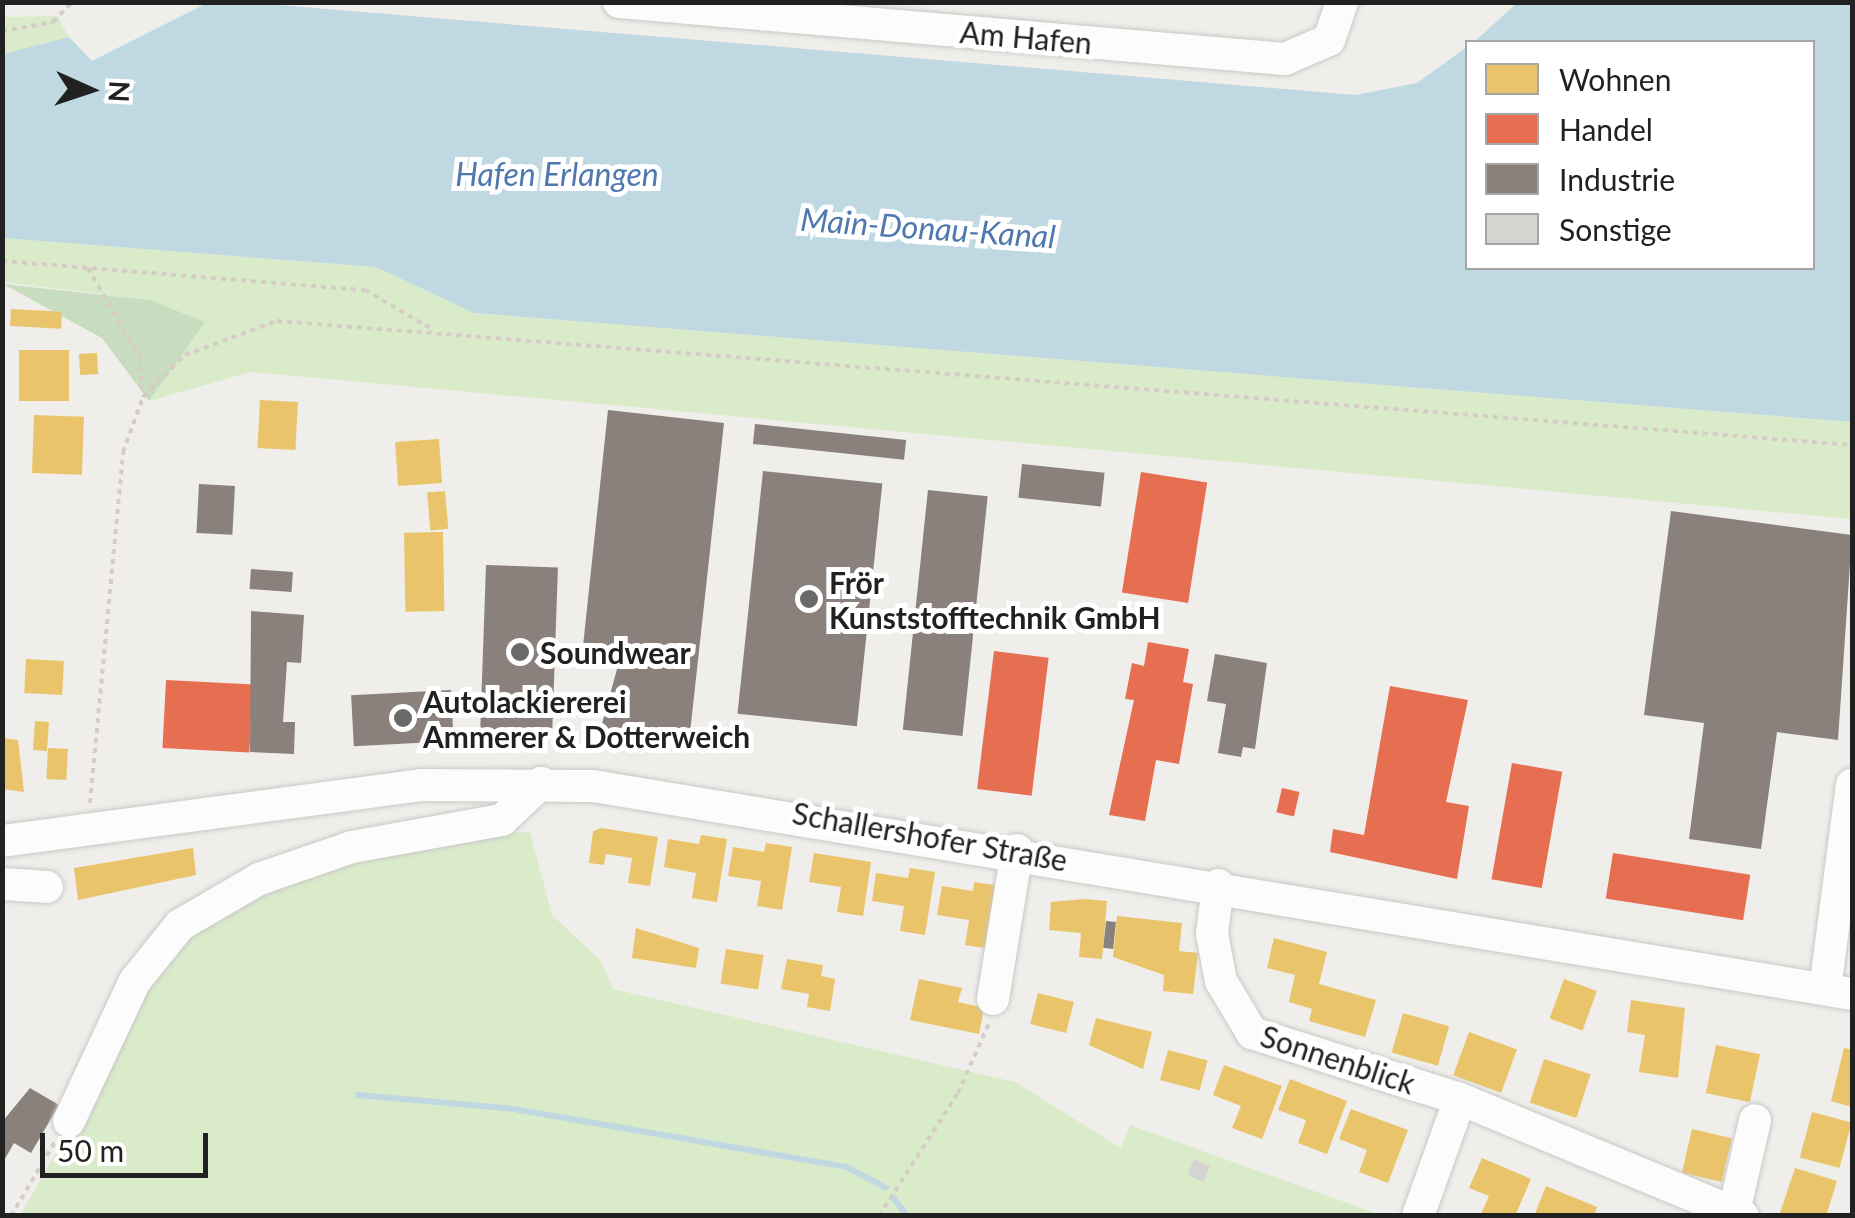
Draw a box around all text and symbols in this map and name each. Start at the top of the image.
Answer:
street label: Am Hafen [959,13,1093,61]
north arrow [40,40,140,140]
legend [1465,40,1815,270]
text: Wohnen [1559,61,1671,97]
text: N [102,80,138,103]
text: Handel [1559,111,1653,147]
water label: Hafen Erlangen [455,155,659,193]
text: Industrie [1559,161,1675,197]
water label: Main-Donau-Kanal [799,200,1057,256]
text: Sonstige [1559,211,1672,247]
place label: Frör Kunststofftechnik GmbH [829,564,1161,634]
marker: Frör Kunststofftechnik GmbH [798,588,820,610]
place label: Soundwear [540,634,691,670]
marker: Soundwear [509,641,531,663]
place label: Autolackiererei Ammerer & Dotterweich [423,683,751,754]
marker: Autolackiererei Ammerer & Dotterweich [392,707,414,729]
street label: Schallershofer Straße [789,794,1071,878]
street label: Sonnenblick [1256,1017,1420,1101]
scale bar [45,1113,212,1175]
text: 50 m [57,1132,124,1168]

